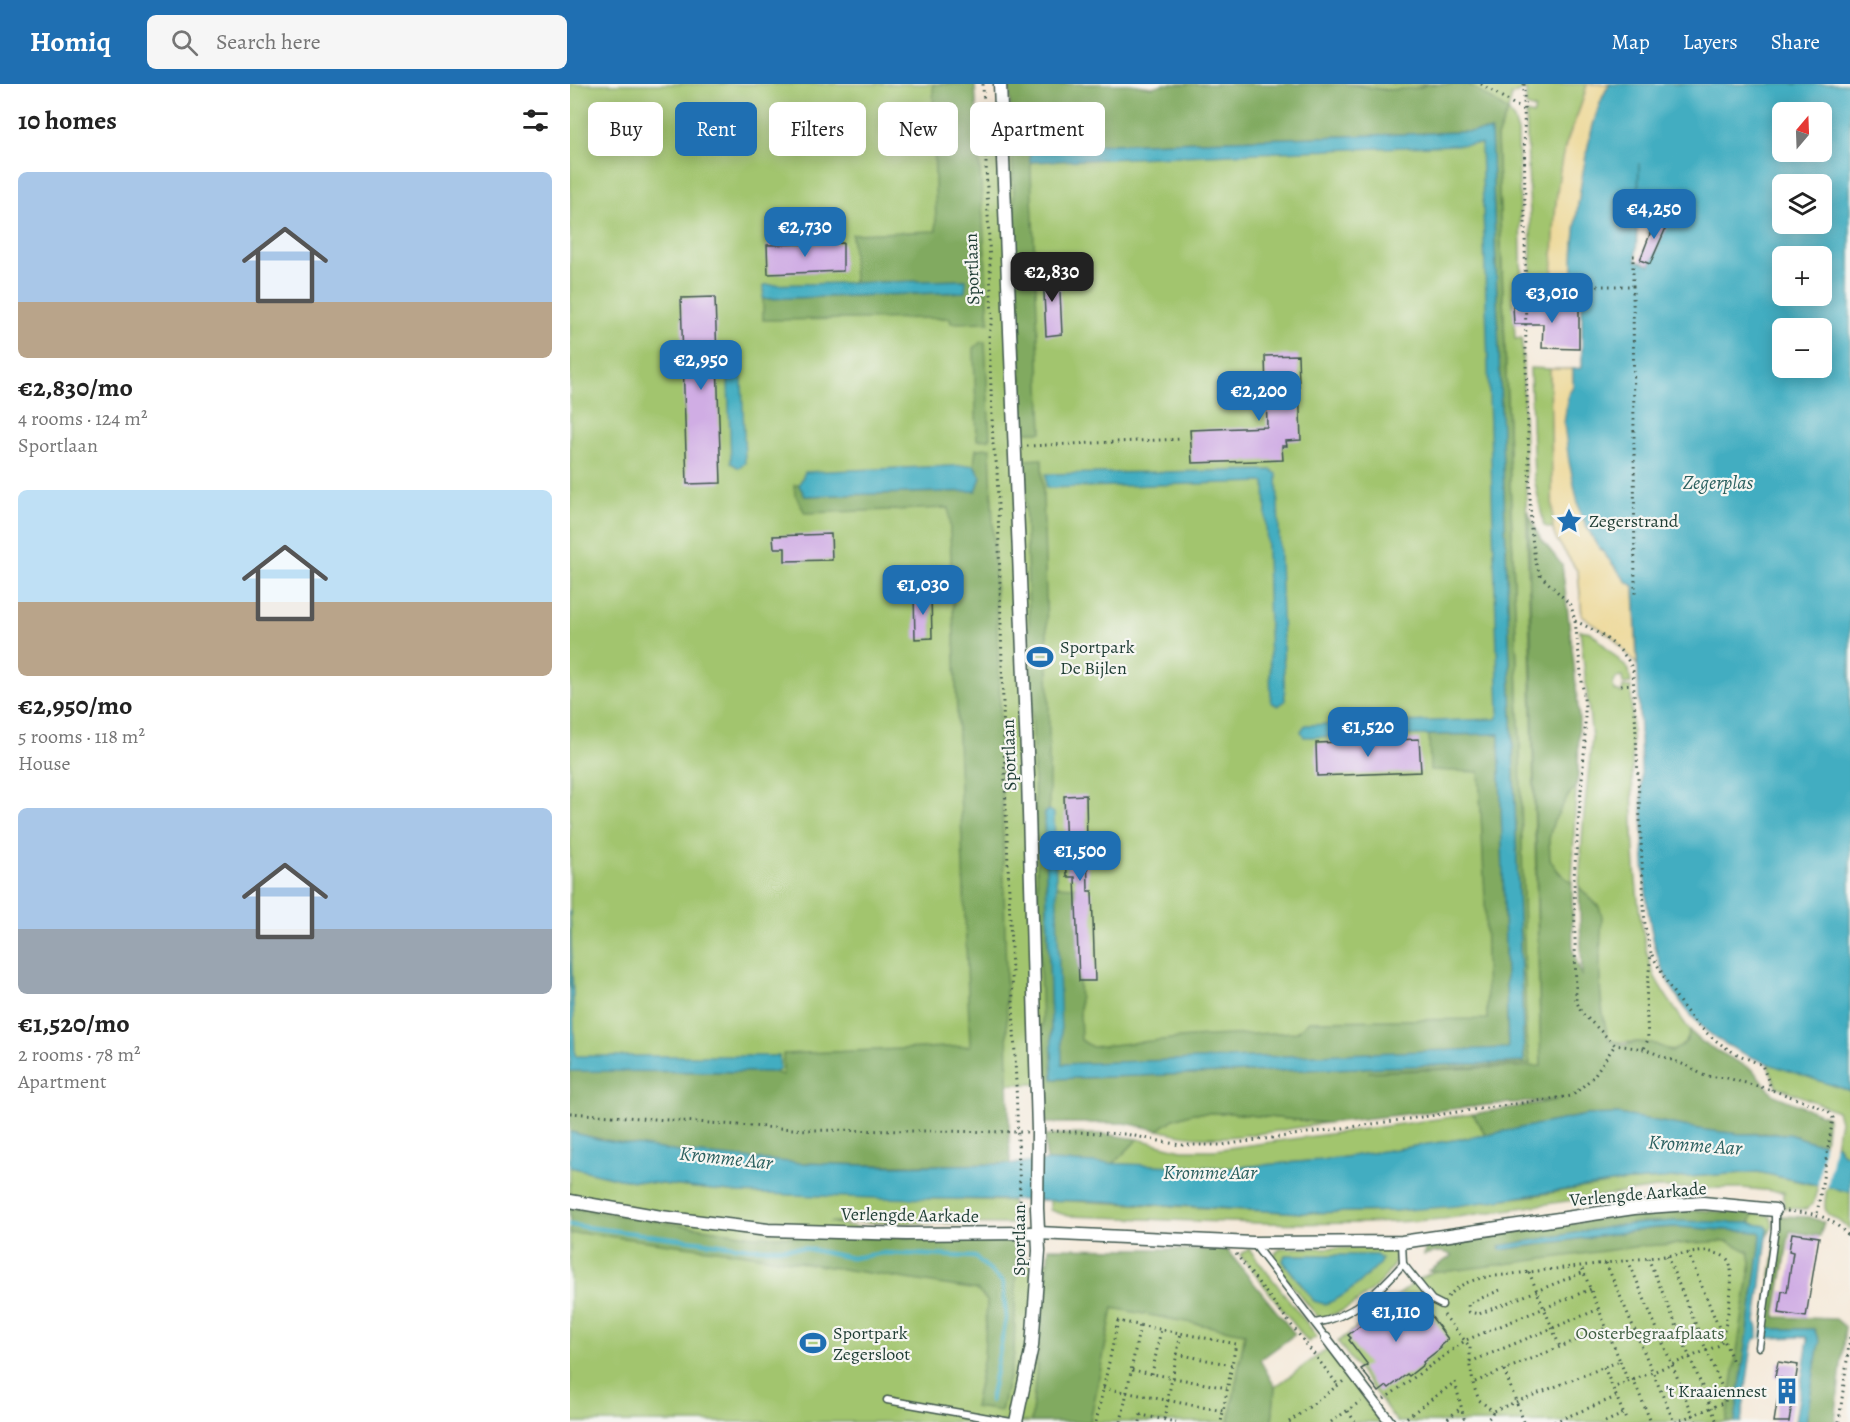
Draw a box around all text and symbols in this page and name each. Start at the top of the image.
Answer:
search box [147,15,567,69]
text: Homiq [30,23,111,61]
icon: search [168,26,201,59]
text: Search here [216,27,321,57]
text: Map [1611,28,1650,56]
text: Layers [1683,28,1738,56]
text: Share [1771,28,1820,56]
chip: Buy [588,102,663,156]
chip: Rent [675,102,757,156]
chip: Filters [769,102,866,156]
chip: New [878,102,958,156]
chip: Apartment [970,102,1105,156]
north arrow [1772,102,1832,162]
map controls [1772,102,1832,378]
text: 10 homes [18,103,117,138]
icon: filters [519,104,552,137]
button: layers [1772,174,1832,234]
pin: €4,250 [1605,189,1703,240]
text: €4,250 [1627,195,1681,222]
pin: €2,730 [756,207,854,258]
icon: home [231,211,339,319]
text: €2,730 [778,213,832,240]
street label: Sportlaan [959,233,985,305]
button: + [1772,246,1832,306]
pin: €2,830 [1003,252,1101,303]
text: €2,830 [1025,258,1079,285]
pin: €3,010 [1503,273,1601,324]
text: €3,010 [1526,279,1578,306]
button: − [1772,318,1832,378]
pin: €2,950 [652,340,750,391]
text: €2,950 [674,346,728,373]
text: €2,830/mo [18,370,133,405]
pin: €2,200 [1210,371,1308,422]
text: €2,200 [1231,377,1287,404]
text: 4 rooms · 124 m² [18,405,148,432]
text: Sportlaan [18,432,98,459]
water label: Zegerplas [1683,469,1754,496]
place icon: Zegerstrand [1554,506,1584,536]
place label: Zegerstrand [1589,509,1679,533]
icon: home [231,529,339,637]
pin: €1,030 [874,565,972,616]
text: €1,030 [897,571,949,598]
place label: Sportpark De Bijlen [1060,635,1135,680]
sports icon: Sportpark De Bijlen [1025,642,1055,672]
text: €2,950/mo [18,688,132,723]
pin: €1,520 [1319,707,1417,758]
text: €1,520 [1342,713,1394,740]
street label: Sportlaan [996,719,1022,791]
text: 5 rooms · 118 m² [18,723,145,750]
text: House [18,750,70,777]
pin: €1,500 [1031,831,1129,882]
text: €1,500 [1054,837,1106,864]
icon: home [231,847,339,955]
text: €1,520/mo [18,1006,130,1041]
text: 2 rooms · 78 m² [18,1041,141,1068]
text: Apartment [18,1068,107,1095]
water label: Kromme Aar [1647,1128,1744,1162]
water label: Kromme Aar [678,1140,775,1176]
water label: Kromme Aar [1163,1159,1258,1186]
street label: Verlengde Aarkade [1567,1176,1708,1212]
street label: Verlengde Aarkade [840,1202,979,1228]
street label: Sportlaan [1007,1204,1031,1276]
pin: €1,110 [1347,1292,1445,1343]
text: €1,110 [1372,1298,1420,1325]
place label: Sportpark Zegersloot [833,1321,910,1366]
park label: Oosterbegraafplaats [1576,1321,1724,1345]
sports icon: Sportpark Zegersloot [798,1328,828,1358]
building icon: 't Kraaiennest [1772,1376,1802,1406]
place label: 't Kraaiennest [1665,1379,1767,1403]

